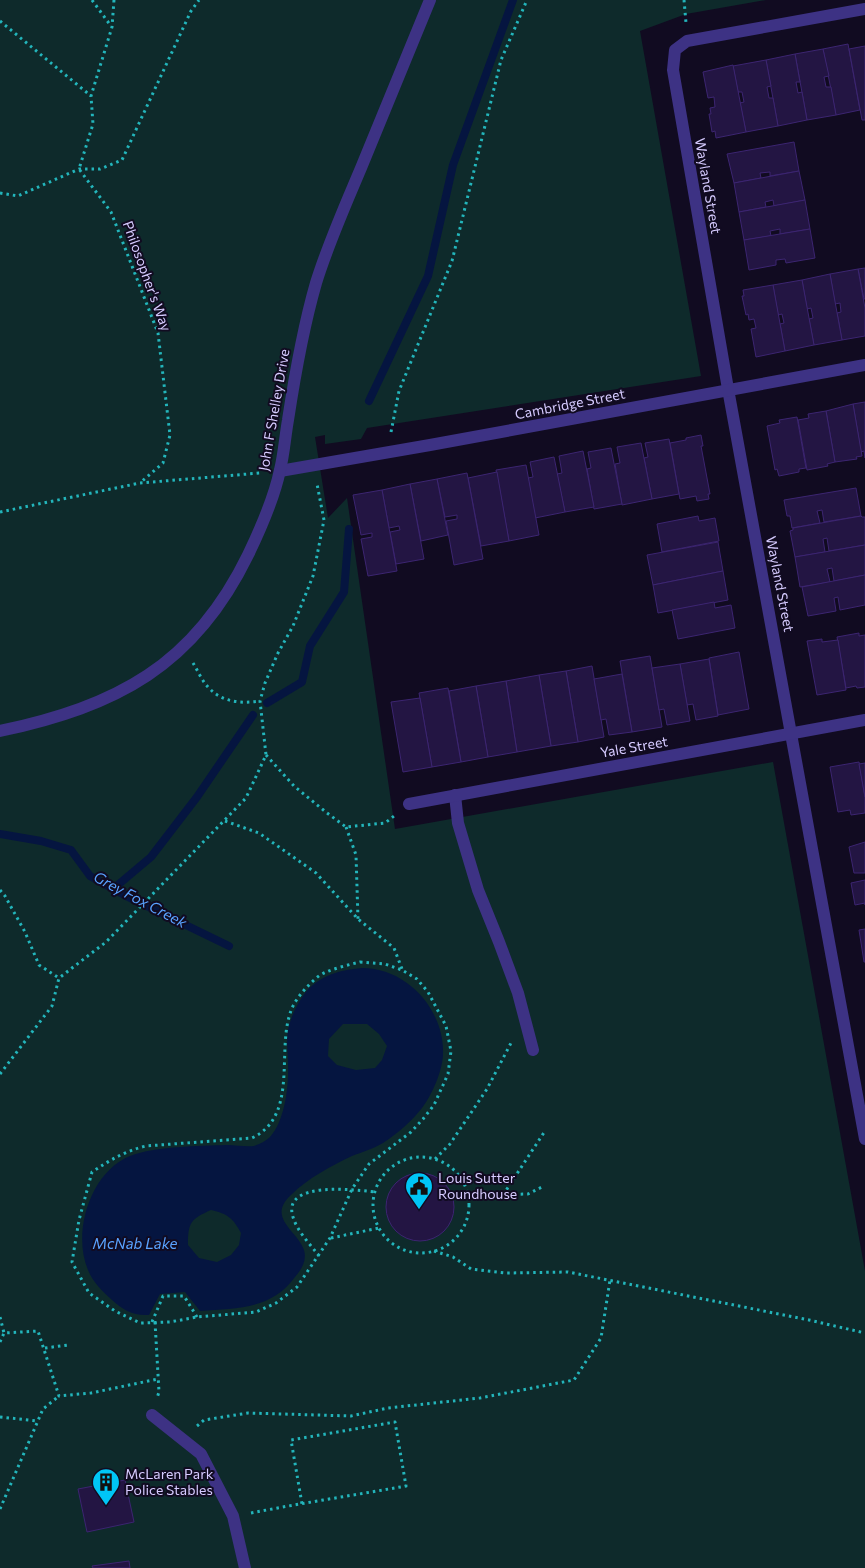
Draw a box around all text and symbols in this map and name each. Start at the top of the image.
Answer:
street label: Wayland Street [692,137,725,235]
street label: Philosopher's Way [120,218,175,333]
street label: John F Shelley Drive [254,348,293,472]
street label: Cambridge Street [513,384,627,423]
street label: Wayland Street [763,535,798,633]
street label: Yale Street [599,732,669,761]
water label: Grey Fox Creek [91,867,191,932]
place label: Louis Sutter Roundhouse [438,1169,517,1202]
public building icon: Louis Sutter Roundhouse [404,1171,434,1210]
water label: McNab Lake [93,1234,177,1252]
place label: McLaren Park Police Stables [125,1465,214,1498]
building icon: McLaren Park Police Stables [91,1467,121,1506]

